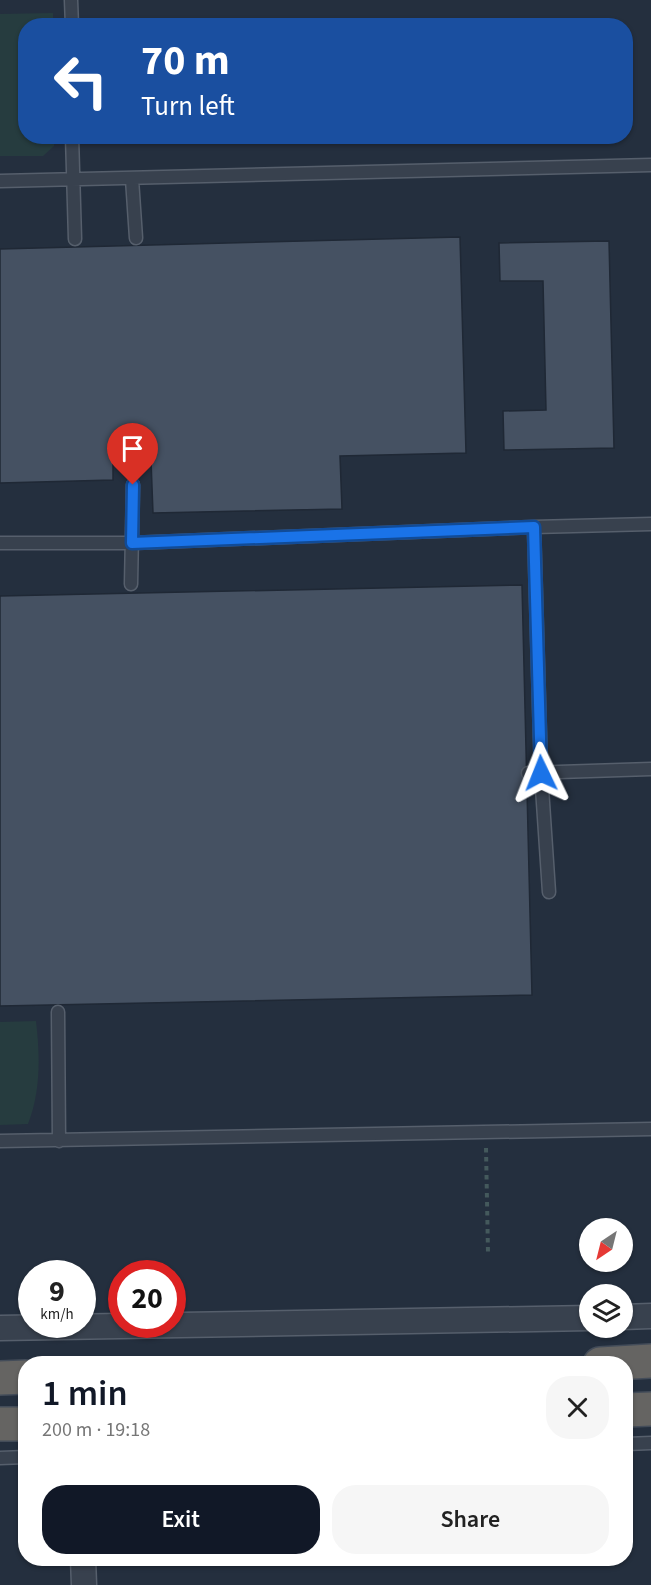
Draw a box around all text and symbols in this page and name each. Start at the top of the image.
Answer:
text: 70 m [141,31,230,91]
icon: left [42,42,120,120]
text: Turn left [141,87,235,126]
pin [107,423,158,485]
icon: arrive [116,432,149,465]
position arrow [509,741,573,805]
north arrow [579,1218,633,1272]
map controls [579,1218,633,1338]
speed limit sign: 20 [108,1260,186,1338]
text: 9 [49,1270,65,1313]
button: layers [579,1284,633,1338]
text: km/h [40,1304,74,1325]
text: 1 min [42,1368,128,1419]
button: close [546,1376,609,1439]
text: 200 m · 19:18 [42,1416,150,1444]
button: Exit [42,1485,320,1554]
button: Share [332,1485,609,1554]

